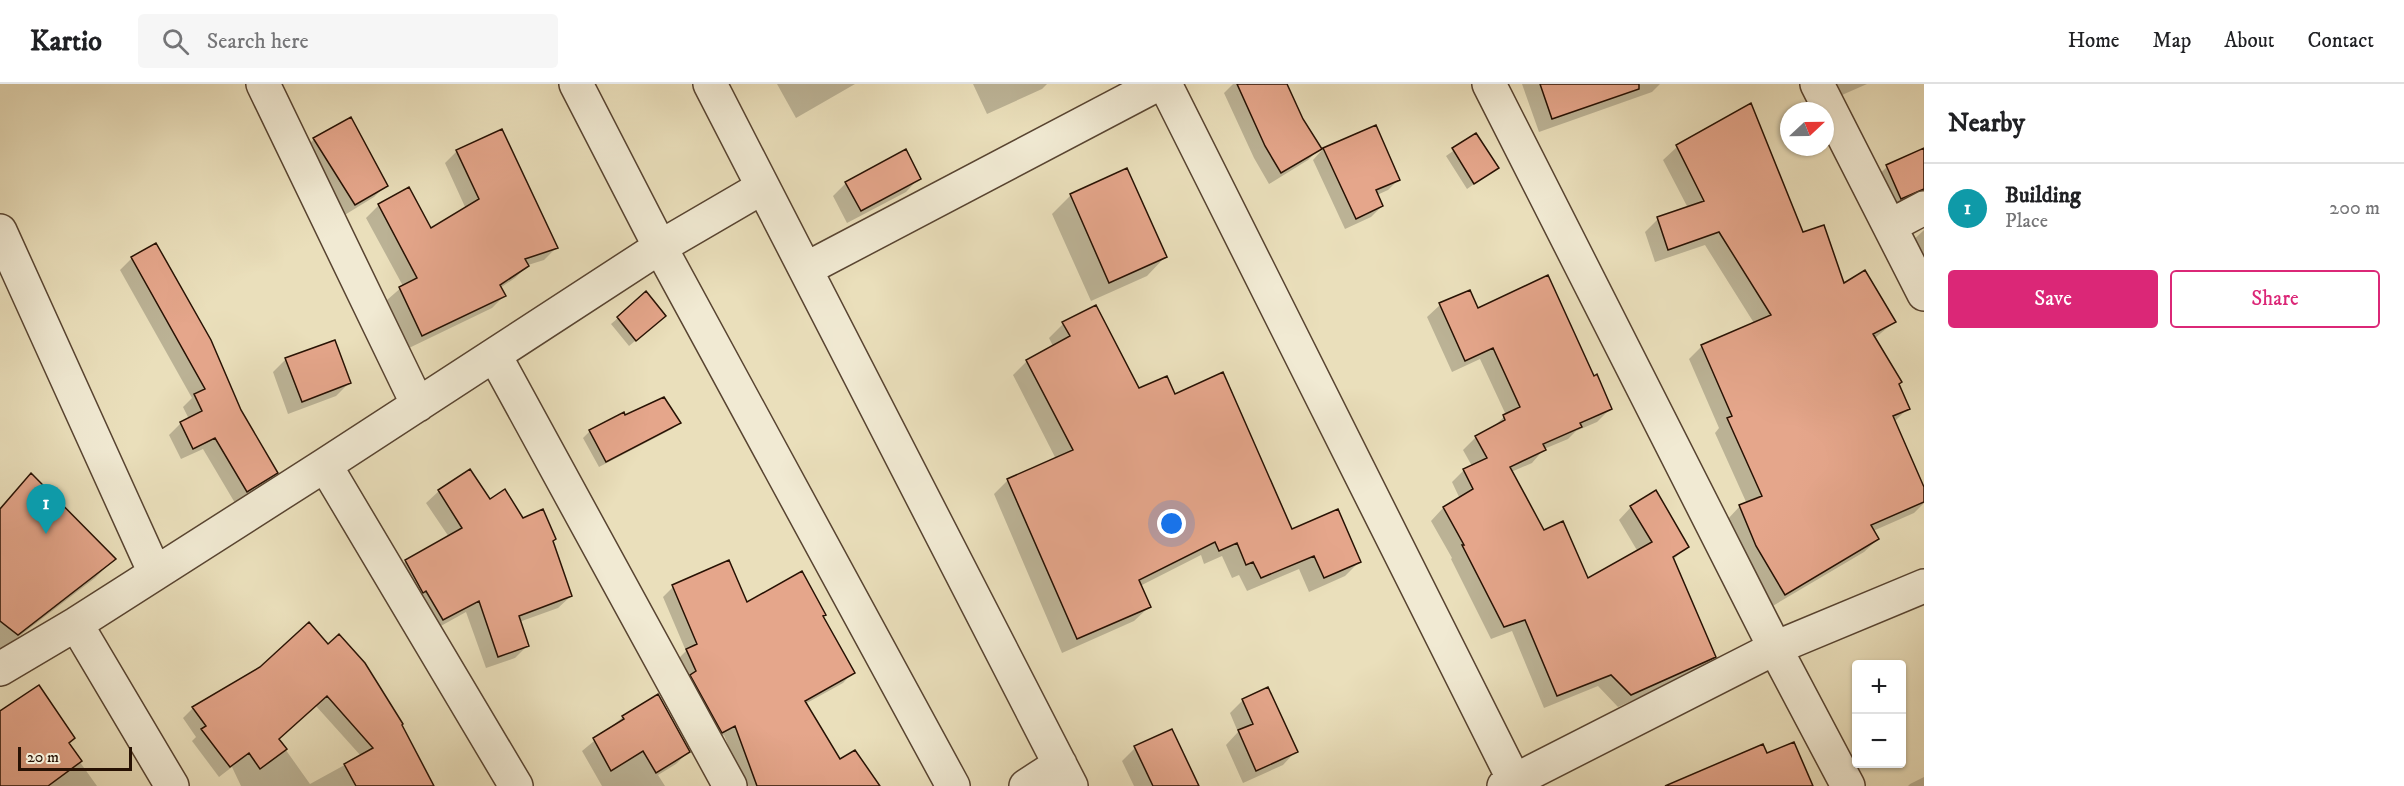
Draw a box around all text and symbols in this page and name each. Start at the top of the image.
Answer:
search box [138,14,558,68]
text: Kartio [30,24,102,59]
icon: search [159,25,192,58]
text: Search here [207,28,309,55]
text: Home [2068,28,2120,54]
text: Map [2153,28,2191,54]
text: About [2224,28,2275,54]
text: Contact [2308,28,2374,54]
north arrow [1780,102,1834,156]
text: Nearby [1948,107,2025,140]
text: Building [2005,182,2081,209]
text: 1 [1964,196,1971,221]
text: 200 m [2329,196,2380,221]
text: Place [2005,209,2048,234]
button: Save [1948,270,2158,328]
button: Share [2170,270,2380,328]
pin: 1 [26,484,66,534]
your location [1157,509,1186,538]
map controls [1852,660,1906,768]
button: + [1852,660,1906,714]
button: − [1852,714,1906,768]
scale bar [18,744,132,772]
text: 20 m [27,747,59,767]

